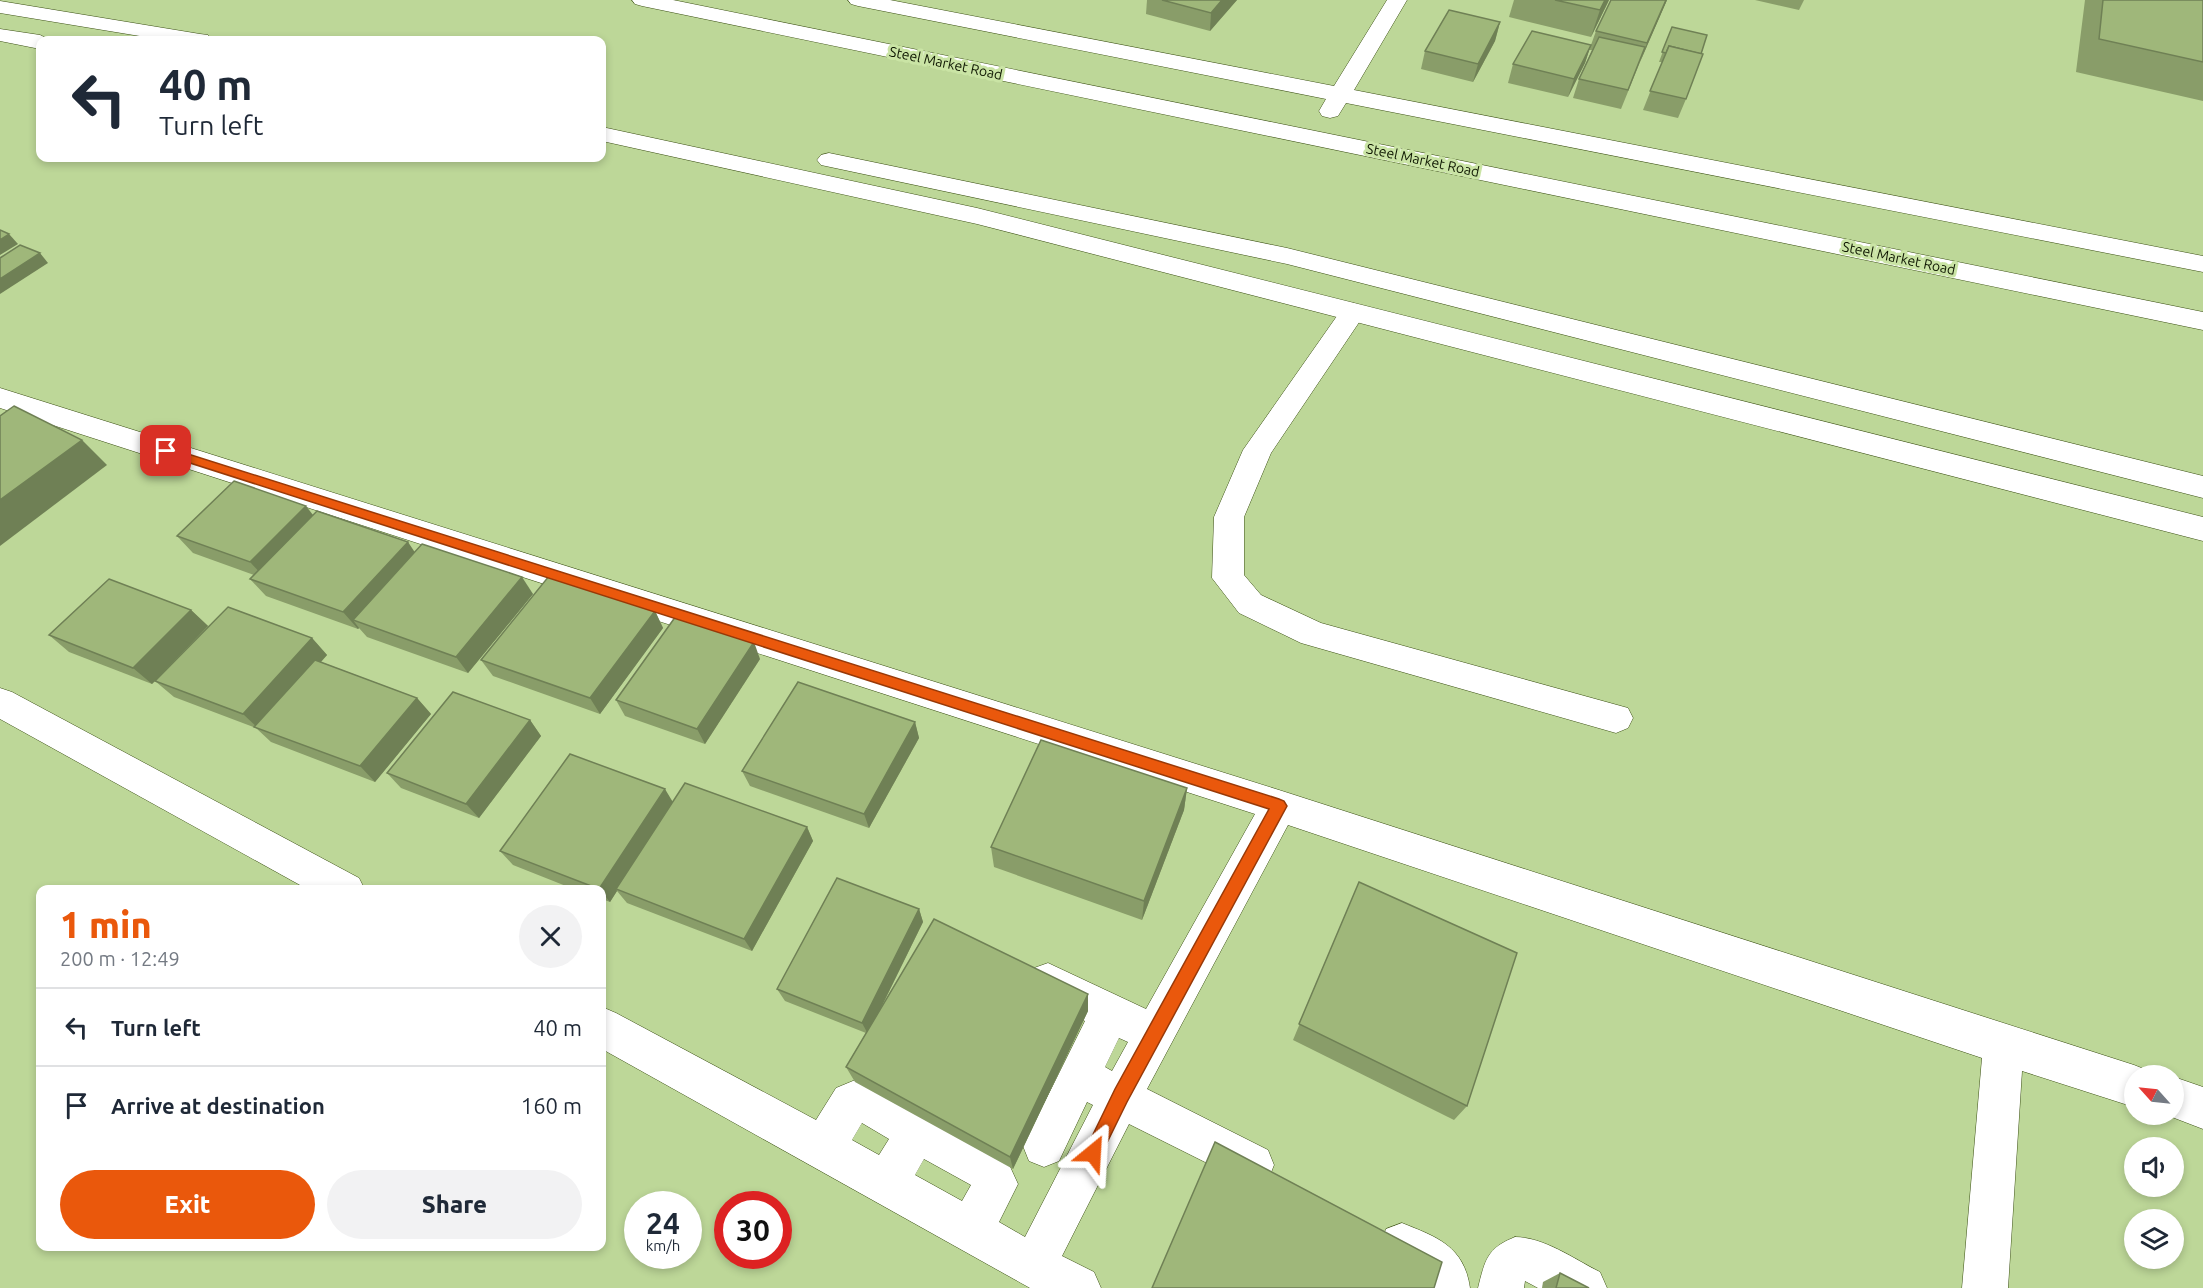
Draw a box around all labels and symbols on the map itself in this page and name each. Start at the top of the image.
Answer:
street label: Steel Market Road [888,43,1004,83]
street label: Steel Market Road [1365,140,1481,180]
street label: Steel Market Road [1841,238,1957,278]
pin [140,425,191,476]
north arrow [2124,1065,2184,1125]
position arrow [1061,1121,1125,1185]
speed limit sign: 30 [714,1191,792,1269]

